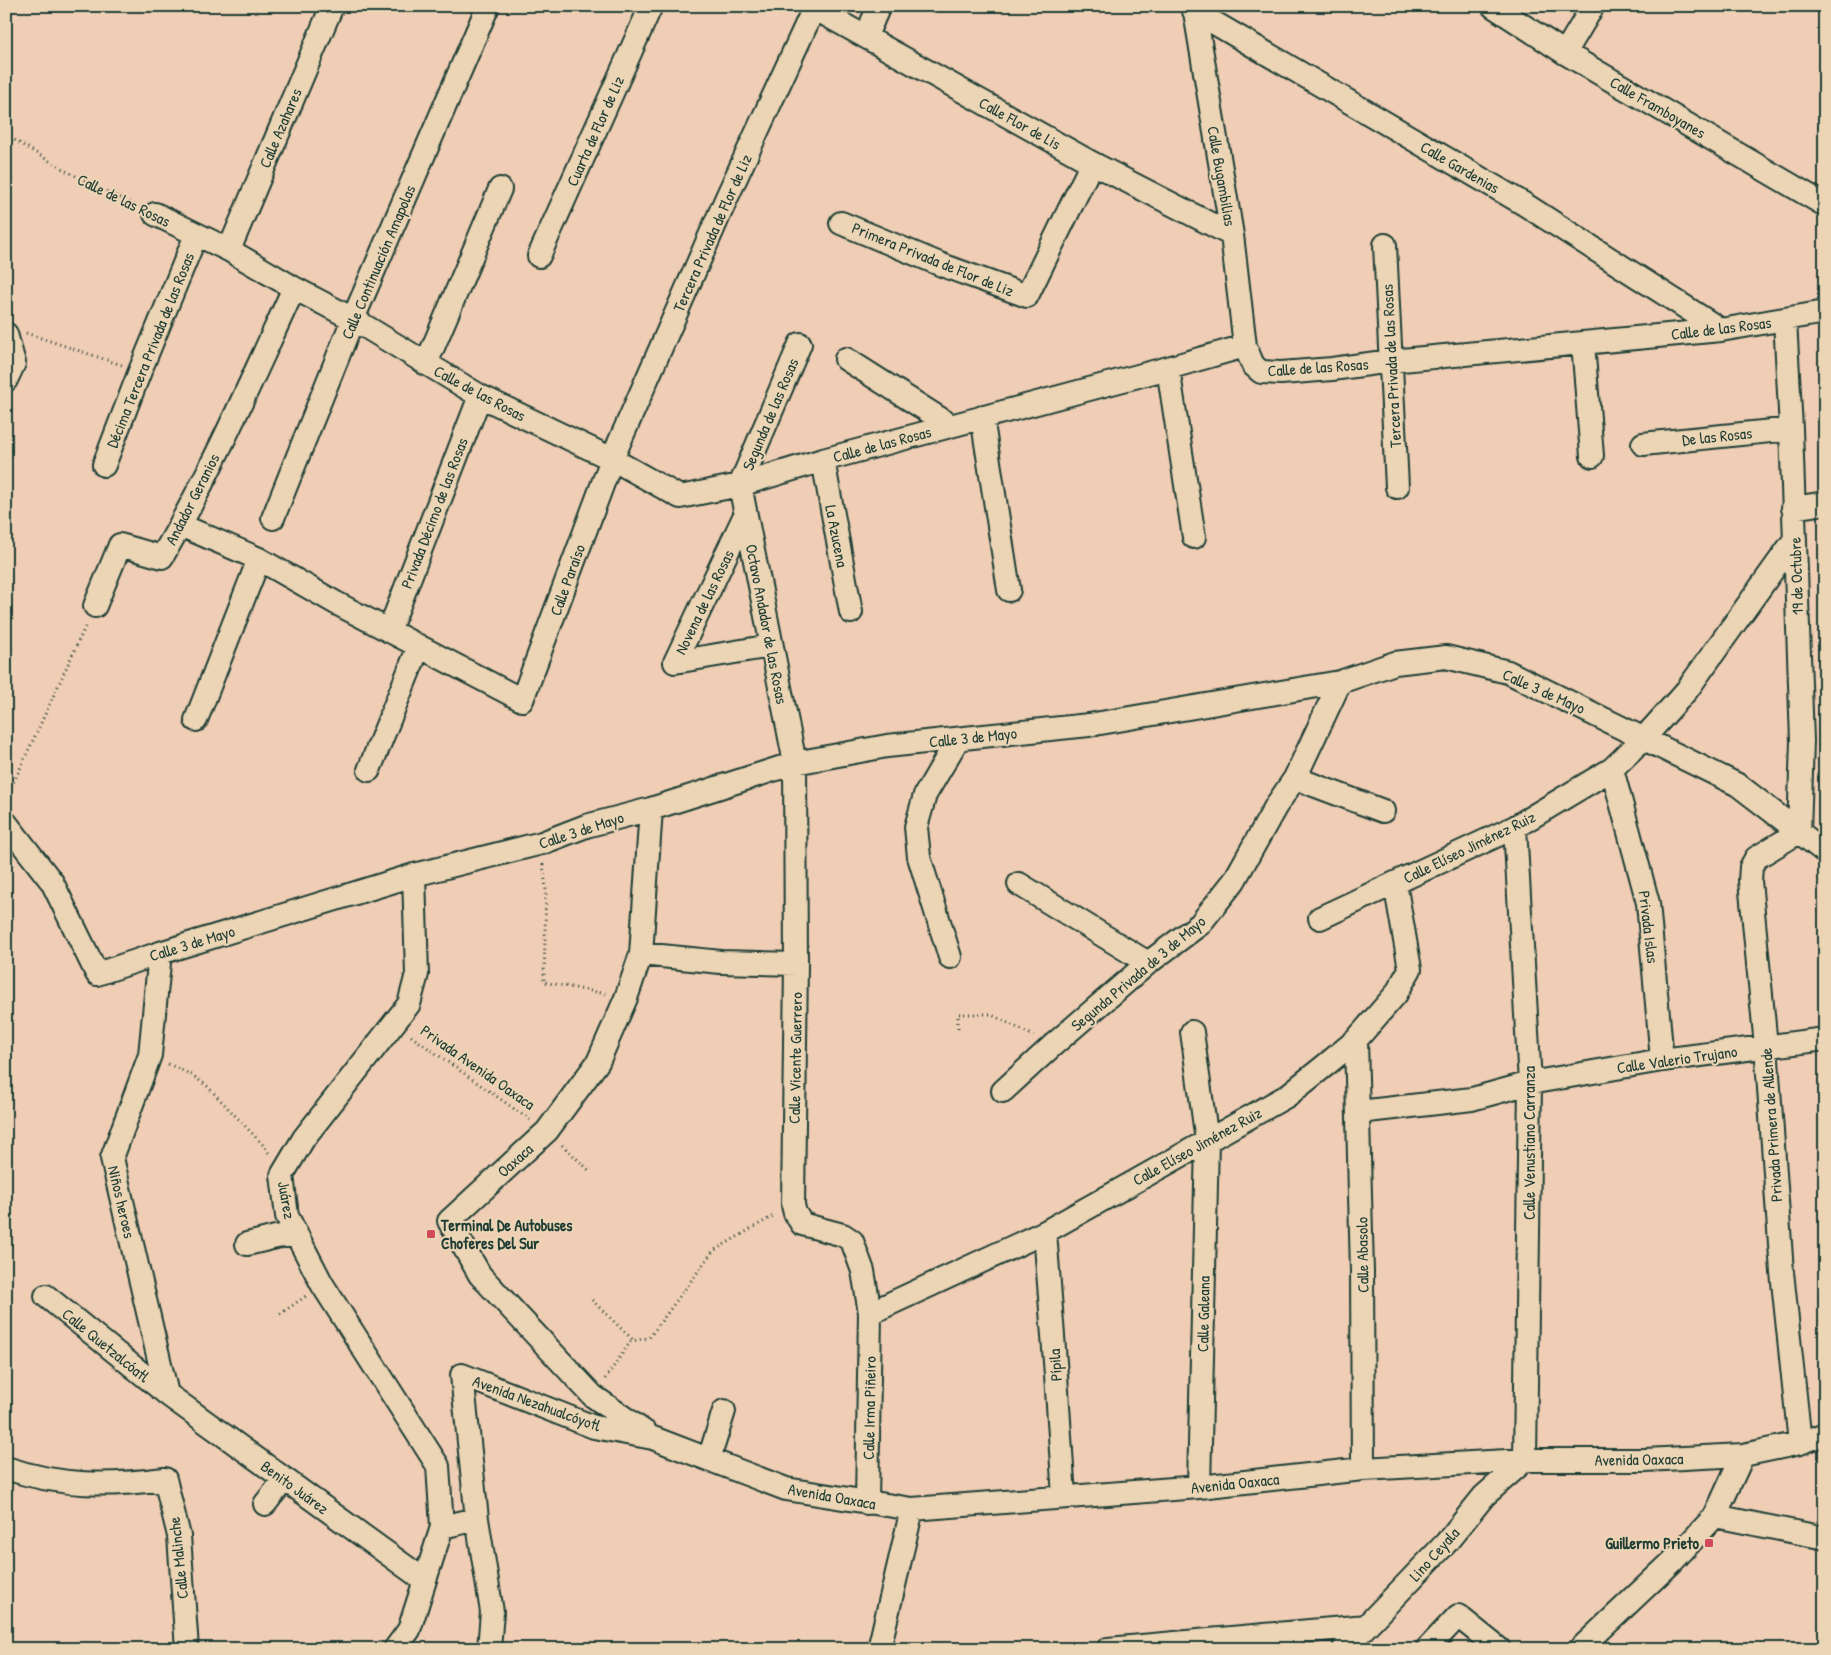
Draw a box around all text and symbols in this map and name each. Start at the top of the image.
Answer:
street label: Calle Framboyanes [1606,71,1710,143]
street label: Cuarta de Flor de Liz [561,72,629,190]
street label: Calle Azahares [253,85,307,171]
street label: Calle Flor de Lis [975,91,1065,155]
street label: Calle Bugambilias [1202,124,1242,228]
street label: Calle Gardenias [1416,135,1504,199]
street label: Tercera Privada de Flor de Liz [667,151,757,315]
street label: Calle de las Rosas [74,168,174,232]
street label: Calle Continuación Amapolas [336,182,420,342]
street label: Primera Privada de Flor de Liz [849,216,1017,302]
street label: Décima Tercera Privada de las Rosas [101,249,199,451]
street label: Tercera Privada de las Rosas [1376,284,1406,448]
street label: Calle de las Rosas [1670,311,1772,345]
street label: Calle de las Rosas [1267,353,1369,381]
street label: Segunda de las Rosas [737,355,803,473]
street label: Calle de las Rosas [430,360,530,426]
street label: Calle de las Rosas [830,420,934,468]
street label: De las Rosas [1681,421,1753,451]
street label: Privada Décimo de las Rosas [395,434,473,592]
street label: Andador Geranios [160,449,224,549]
street label: La Azucena [820,503,854,569]
street label: 19 de Octubre [1784,536,1808,615]
street label: Calle Paraíso [544,541,590,619]
street label: Octavo Andador de las Rosas [741,542,793,706]
street label: Novena de las Rosas [669,546,739,658]
street label: Calle 3 de Mayo [1499,663,1589,719]
street label: Calle 3 de Mayo [928,721,1019,753]
street label: Calle Elíseo Jiménez Ruiz [1399,805,1539,889]
street label: Calle 3 de Mayo [536,806,627,854]
street label: Privada Islas [1634,889,1664,965]
street label: Segunda Privada de 3 de Mayo [1066,910,1210,1036]
street label: Calle 3 de Mayo [147,919,238,966]
street label: Calle Vicente Guerrero [783,991,807,1124]
street label: Privada Avenida Oaxaca [416,1019,540,1115]
street label: Calle Valerio Trujano [1615,1040,1739,1078]
street label: Privada Primera de Allende [1755,1047,1787,1203]
street label: Calle Venustiano Carranza [1518,1066,1540,1220]
street label: Calle Elíseo Jiménez Ruiz [1128,1101,1266,1191]
street label: Oaxaca [492,1138,538,1182]
street label: Niños heroes [103,1164,141,1240]
street label: Juárez [273,1179,301,1221]
place label: Terminal De Autobuses Choferes Del Sur [440,1214,573,1254]
street label: Calle Abasolo [1350,1216,1374,1293]
marker: Terminal De Autobuses Choferes Del Sur [425,1228,437,1240]
street label: Calle Galeana [1191,1276,1215,1352]
street label: Calle Quetzalcóatl [58,1303,155,1388]
street label: Pípila [1043,1348,1067,1382]
street label: Calle Irma Piñeiro [857,1355,881,1460]
street label: Avenida Nezahualcóyotl [470,1370,605,1437]
street label: Avenida Oaxaca [1594,1447,1684,1471]
street label: Benito Juárez [257,1455,333,1519]
street label: Avenida Oaxaca [1190,1467,1280,1499]
street label: Avenida Oaxaca [786,1477,878,1515]
street label: Calle Malinche [163,1515,193,1600]
street label: Lino Ceyala [1404,1522,1464,1586]
place label: Guillermo Prieto [1605,1532,1700,1554]
marker: Guillermo Prieto [1703,1537,1715,1549]

